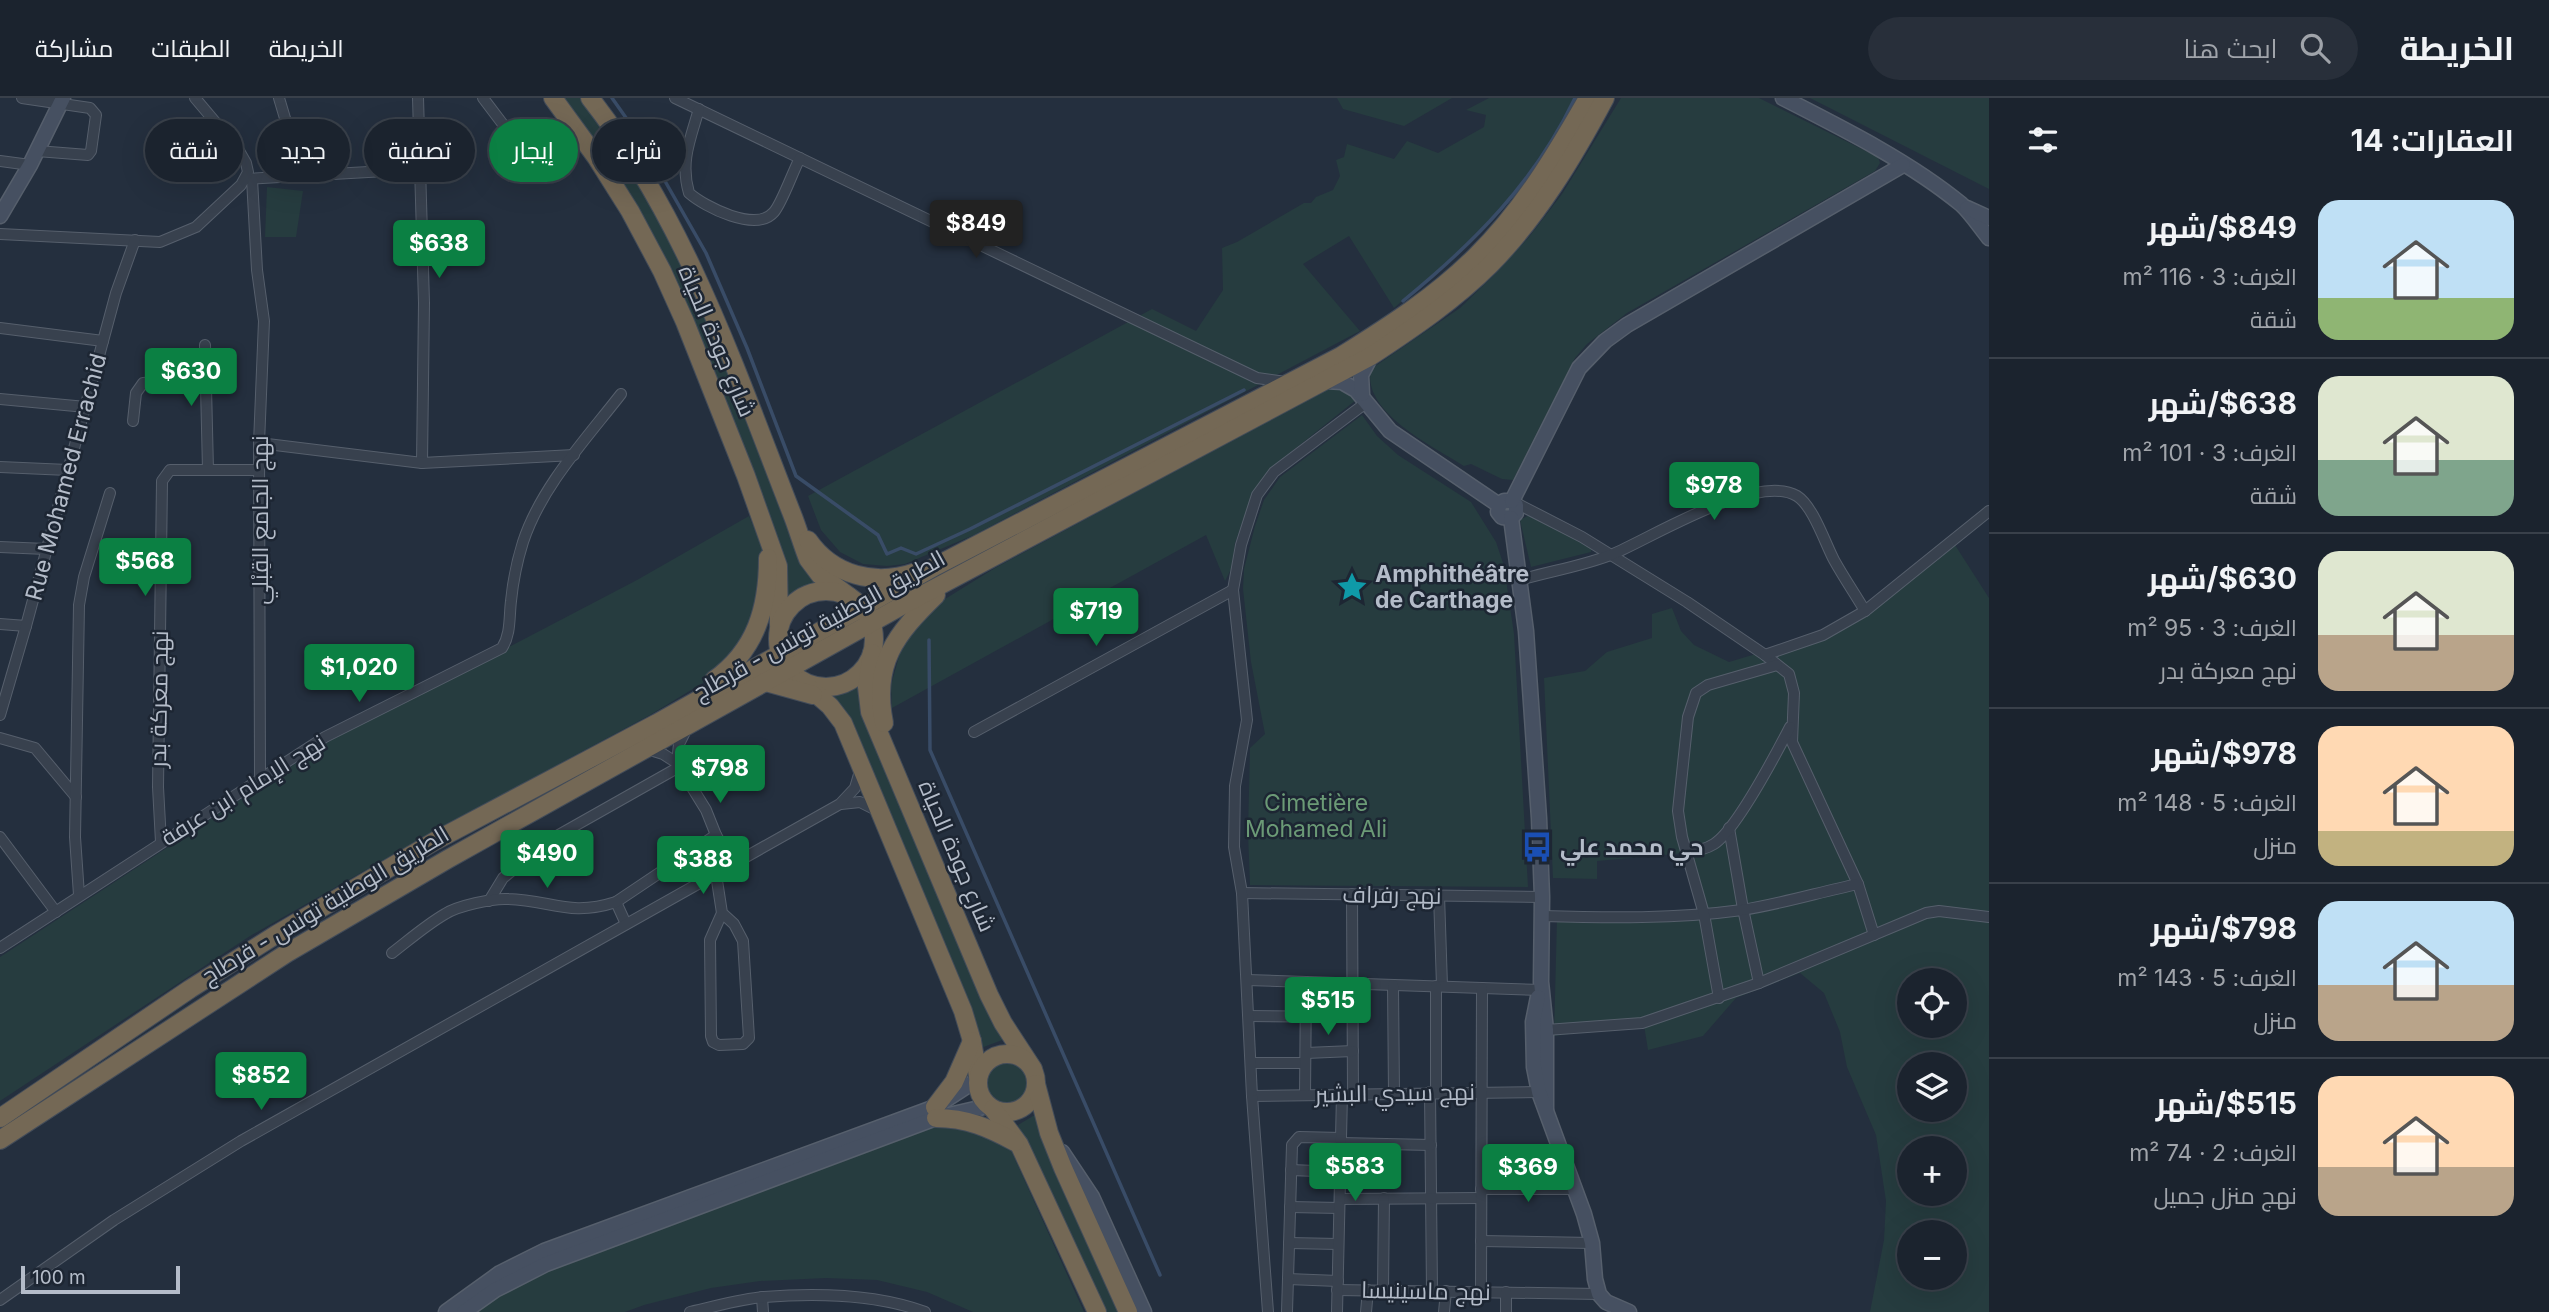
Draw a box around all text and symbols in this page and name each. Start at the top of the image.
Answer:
search box [1868,17,2358,80]
text: الخريطة [2400,28,2514,68]
icon: search [2296,29,2334,67]
text: ابحث هنا [2183,33,2278,64]
text: مشاركة [35,34,113,63]
text: الطبقات [151,34,231,63]
text: الخريطة [269,34,344,63]
chip: شقة [145,119,243,182]
chip: جديد [257,119,350,182]
chip: تصفية [364,119,475,182]
chip: إيجار [489,119,578,182]
chip: شراء [592,119,686,182]
icon: filters [2024,121,2062,159]
text: العقارات: 14 [2350,122,2514,158]
pin: $849 [935,200,1017,260]
text: $849 [946,209,1006,237]
text: $849/شهر [2148,209,2297,245]
pin: $638 [398,220,480,280]
icon: home [2374,228,2458,312]
text: $638 [409,229,469,257]
street label: شارع جودة الحياة [671,261,761,422]
text: الغرف: 3 · 116 m² [2123,263,2297,291]
text: شقة [2250,306,2297,334]
pin: $630 [150,348,232,408]
street label: Rue Mohamed Errachid [20,351,112,603]
text: $630 [161,357,221,385]
text: $638/شهر [2149,385,2297,421]
icon: home [2374,404,2458,488]
street label: نهج الجامع القِبْلي [246,435,278,605]
text: الغرف: 3 · 101 m² [2122,439,2297,467]
pin: $978 [1673,462,1755,522]
text: $978 [1685,471,1743,499]
text: شقة [2250,482,2297,510]
pin: $568 [104,538,186,598]
street label: الطريق الوطنية تونس - قرطاج [688,544,951,708]
text: $568 [115,547,175,575]
place label: Amphithéâtre de Carthage [1375,560,1529,614]
text: $630/شهر [2148,560,2297,596]
place icon: Amphithéâtre de Carthage [1335,570,1369,604]
icon: home [2374,579,2458,663]
pin: $719 [1055,588,1137,648]
text: $719 [1069,597,1123,625]
text: الغرف: 3 · 95 m² [2127,614,2297,642]
street label: نهج معركة بدر [144,630,176,770]
pin: $1,020 [302,644,416,704]
text: $1,020 [320,653,398,681]
text: نهج معركة بدر [2160,657,2297,685]
street label: نهج الإمام ابن عرفة [156,728,331,853]
text: $978/شهر [2152,735,2297,771]
pin: $798 [679,746,761,805]
text: $798 [691,754,749,782]
icon: home [2374,754,2458,838]
street label: شارع جودة الحياة [911,776,1001,937]
park label: Cimetière Mohamed Ali [1245,789,1387,843]
text: الغرف: 5 · 148 m² [2117,789,2297,817]
street label: الطريق الوطنية تونس - قرطاج [196,820,455,992]
pin: $490 [506,830,588,890]
bus stop icon: حي محمد علي [1520,830,1554,864]
text: منزل [2253,832,2297,860]
place label: حي محمد علي [1560,833,1704,866]
pin: $388 [662,836,744,896]
text: $490 [516,839,578,867]
text: $388 [673,845,733,873]
street label: نهج رفراف [1342,880,1442,912]
text: $798/شهر [2151,910,2297,946]
icon: home [2374,929,2458,1013]
text: الغرف: 5 · 143 m² [2117,964,2297,992]
map controls [1897,968,1967,1290]
button: locate [1897,968,1967,1038]
pin: $515 [1287,978,1369,1037]
text: $515 [1301,986,1355,1014]
text: منزل [2253,1007,2297,1035]
pin: $852 [220,1052,302,1112]
button: layers [1897,1052,1967,1122]
text: $852 [231,1061,291,1089]
street label: نهج سيدي البشير [1313,1078,1475,1112]
text: $515/شهر [2156,1085,2297,1121]
icon: home [2374,1104,2458,1188]
button: + [1897,1136,1967,1206]
text: الغرف: 2 · 74 m² [2129,1139,2297,1167]
pin: $583 [1314,1144,1396,1203]
pin: $369 [1487,1144,1569,1204]
text: $583 [1325,1152,1385,1180]
text: $369 [1498,1153,1558,1181]
text: نهج منزل جميل [2153,1182,2297,1210]
button: − [1897,1220,1967,1290]
scale bar [21,1263,180,1295]
text: 100 m [32,1266,86,1289]
street label: نهج ماسينيسا [1361,1276,1491,1308]

